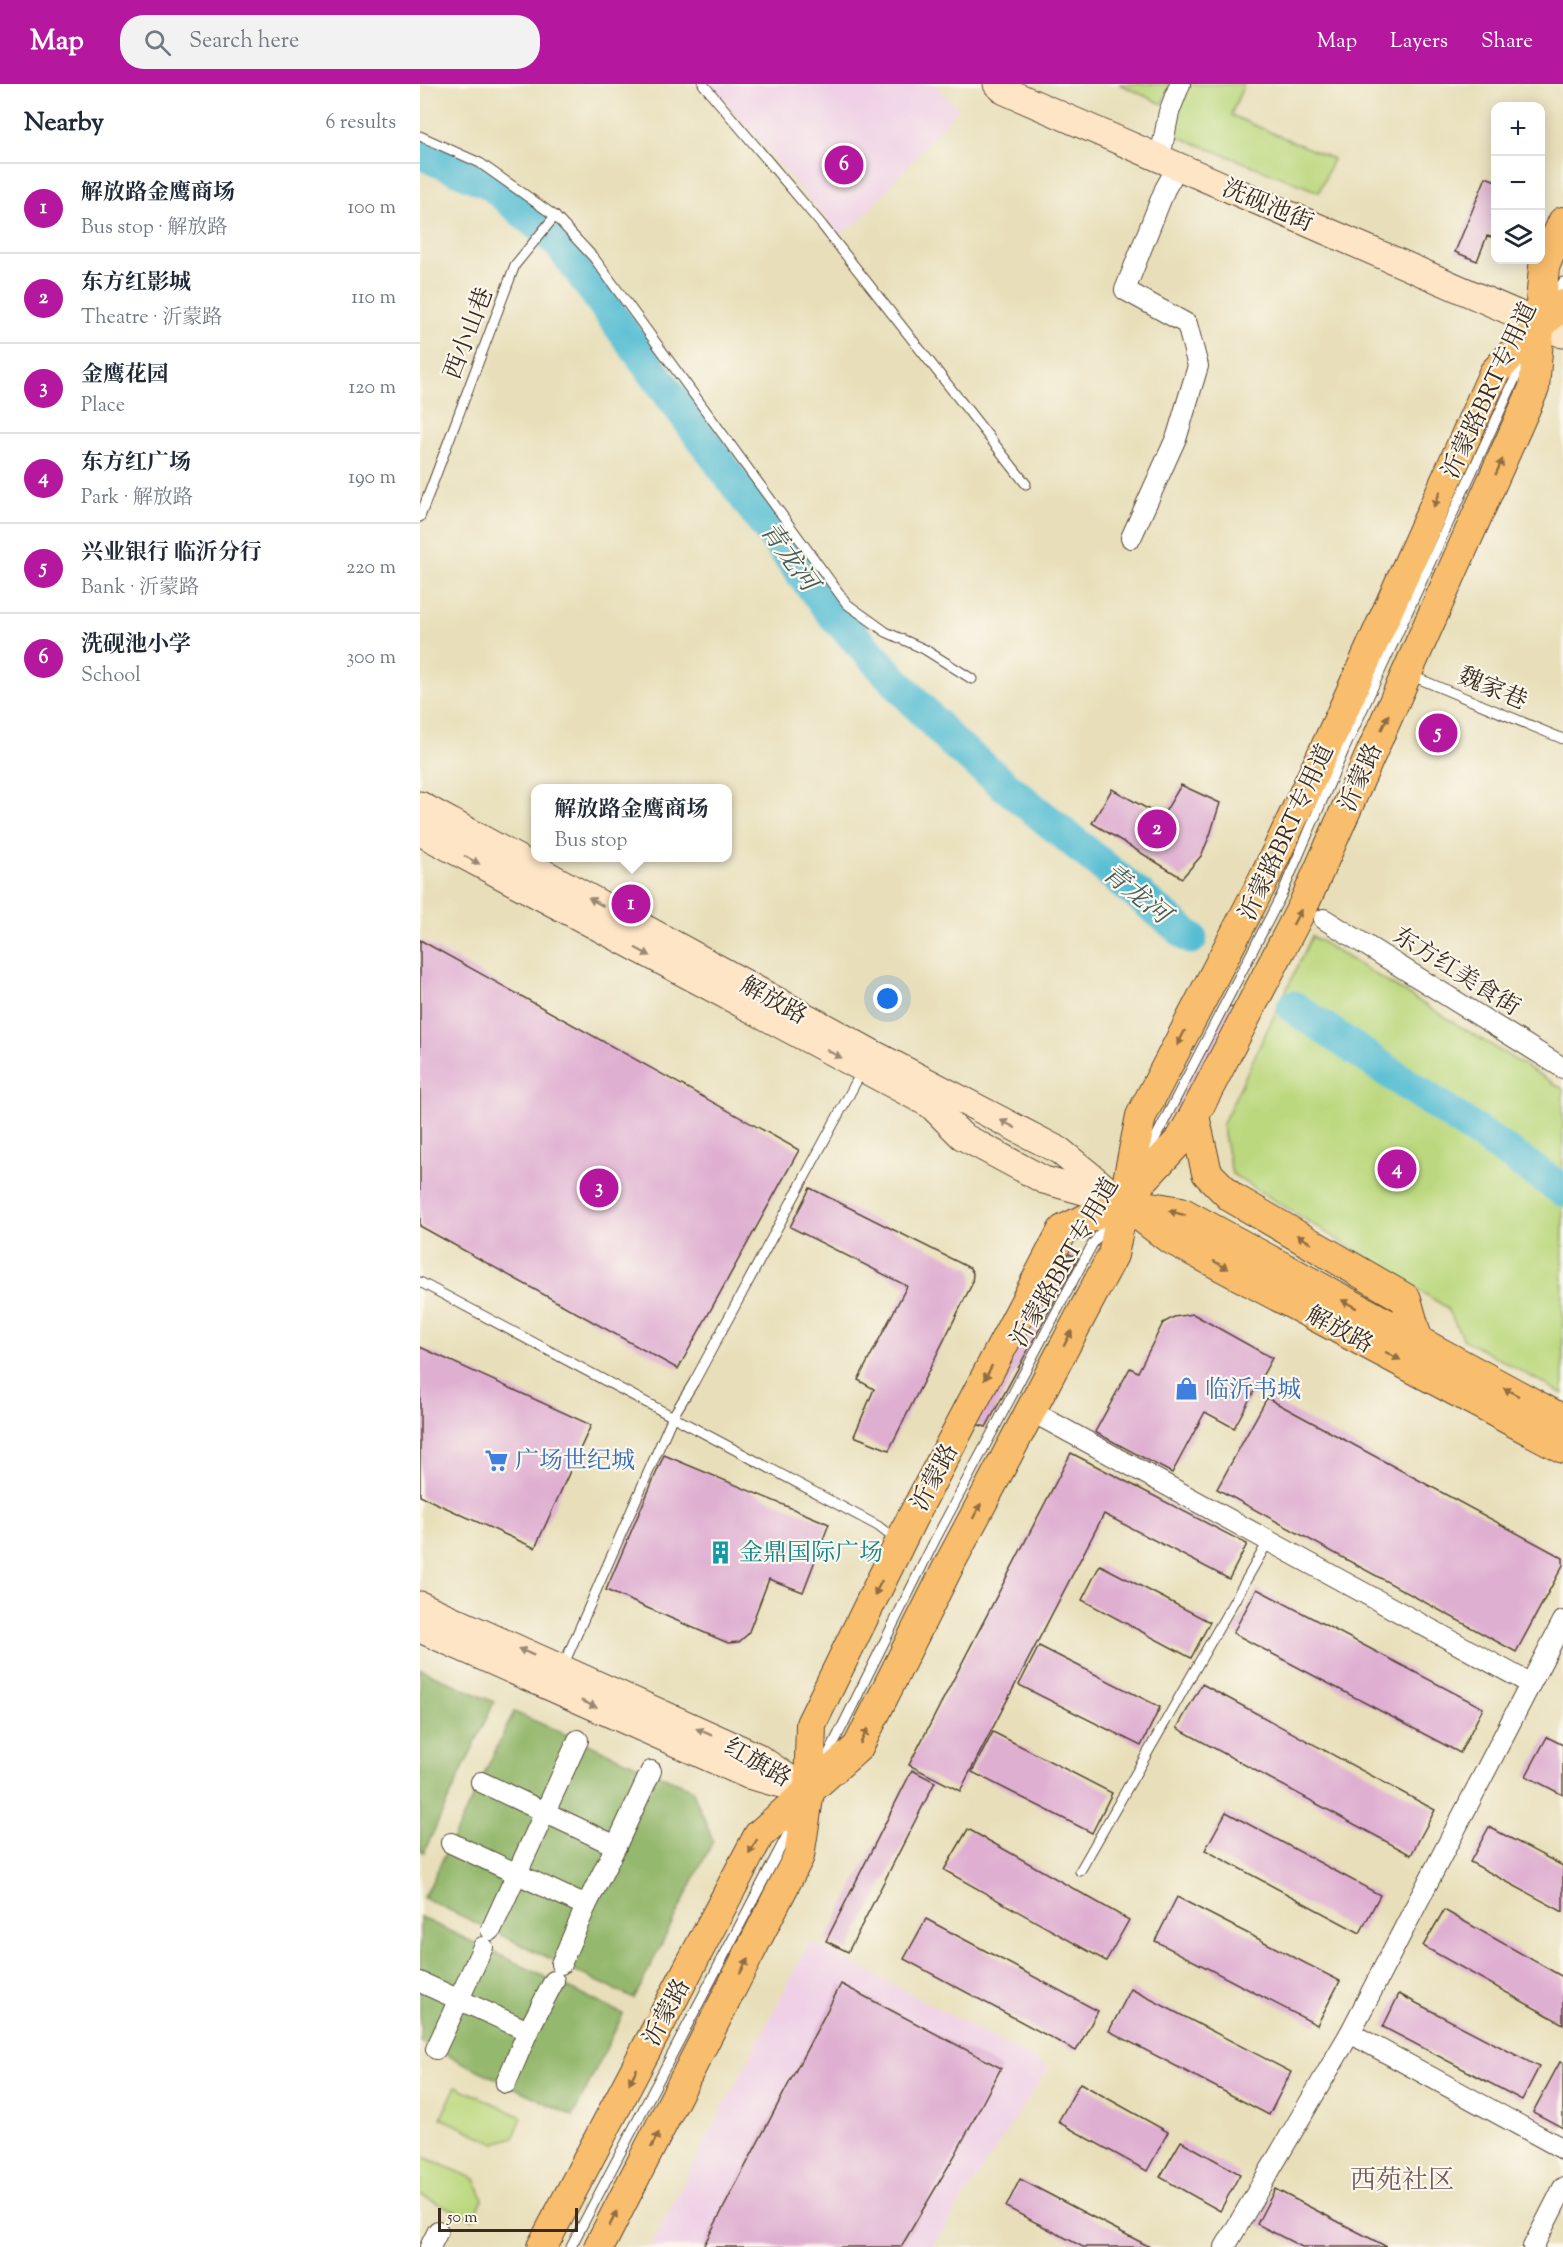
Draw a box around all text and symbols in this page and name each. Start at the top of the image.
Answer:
search box [120,15,540,69]
text: Map [30,22,84,62]
icon: search [141,26,174,59]
text: Search here [189,26,299,58]
text: Map [1317,27,1357,57]
text: Layers [1390,27,1448,57]
text: Share [1481,27,1533,57]
map controls [1491,102,1545,264]
button: + [1491,102,1545,156]
text: Nearby [24,105,104,142]
text: 6 results [326,109,396,138]
pin: 6 [824,142,864,188]
button: − [1491,156,1545,210]
street label: 洗砚池街 [1216,172,1318,241]
text: 解放路金鹰商场 [81,178,235,210]
text: 1 [40,194,47,223]
text: 100 m [347,194,396,223]
button: layers [1491,210,1545,264]
text: Bus stop · 解放路 [81,214,227,243]
text: 东方红影城 [81,268,191,300]
street label: 西小山巷 [437,283,503,385]
text: 2 [39,284,48,313]
text: 110 m [351,284,396,313]
street label: 沂蒙路BRT专用道 [1435,297,1547,485]
text: Theatre · 沂蒙路 [81,304,222,333]
text: 金鹰花园 [81,360,169,392]
text: 3 [39,374,48,403]
text: 120 m [348,374,396,403]
text: Place [81,392,125,421]
text: 东方红广场 [81,448,191,480]
one-way arrow [1494,458,1504,476]
text: 4 [38,464,49,493]
text: 190 m [348,464,396,493]
text: Park · 解放路 [81,484,193,513]
one-way arrow [1433,491,1442,508]
water label: 青龙河 [750,515,828,603]
text: 兴业银行 临沂分行 [81,538,262,570]
text: 5 [40,554,47,583]
text: 220 m [346,554,396,583]
text: Bank · 沂蒙路 [81,574,199,603]
text: 洗砚池小学 [81,630,191,662]
text: 6 [39,644,48,673]
text: 300 m [346,644,396,673]
street label: 魏家巷 [1452,660,1532,720]
text: School [81,662,141,691]
pin: 5 [1418,710,1458,756]
one-way arrow [1381,713,1390,730]
street label: 沂蒙路 [1332,738,1392,818]
street label: 沂蒙路BRT专用道 [1232,739,1344,927]
popup [531,784,732,862]
text: 解放路金鹰商场 [554,795,709,827]
pin: 2 [1138,806,1176,852]
text: Bus stop [554,827,627,856]
one-way arrow [463,855,480,865]
water label: 青龙河 [1093,856,1180,936]
pin: 1 [612,882,650,926]
one-way arrow [587,897,604,907]
one-way arrow [1292,909,1302,926]
street label: 东方红美食街 [1386,920,1526,1025]
one-way arrow [635,947,652,957]
street label: 解放路 [733,969,813,1034]
your location [873,984,902,1013]
one-way arrow [1176,1029,1186,1047]
one-way arrow [825,1049,842,1059]
one-way arrow [999,1119,1016,1129]
pin: 4 [1378,1146,1416,1192]
pin: 3 [580,1166,618,1210]
street label: 沂蒙路BRT专用道 [1003,1172,1128,1354]
one-way arrow [1168,1208,1186,1217]
one-way arrow [1296,1234,1312,1245]
one-way arrow [1212,1260,1229,1269]
street label: 解放路 [1299,1299,1379,1363]
one-way arrow [1340,1299,1357,1309]
one-way arrow [1063,1330,1073,1347]
one-way arrow [1384,1352,1401,1361]
one-way arrow [984,1364,994,1382]
place label: 临沂书城 [1205,1374,1301,1408]
shop icon: 临沂书城 [1174,1376,1200,1402]
one-way arrow [1503,1387,1520,1397]
street label: 沂蒙路 [904,1438,968,1518]
place label: 广场世纪城 [515,1445,635,1479]
supermarket icon: 广场世纪城 [484,1447,510,1473]
one-way arrow [972,1502,982,1519]
place label: 金鼎国际广场 [739,1537,883,1571]
building icon: 金鼎国际广场 [708,1539,734,1565]
one-way arrow [874,1579,883,1596]
one-way arrow [518,1648,535,1657]
one-way arrow [580,1699,598,1709]
one-way arrow [858,1727,868,1745]
one-way arrow [695,1728,712,1737]
street label: 红旗路 [717,1731,797,1796]
one-way arrow [748,1839,757,1856]
one-way arrow [740,1958,749,1975]
street label: 沂蒙路 [636,1973,700,2053]
one-way arrow [628,2068,638,2085]
one-way arrow [650,2131,660,2148]
district label: 西苑社区 [1350,2163,1454,2200]
scale bar [438,2205,578,2232]
text: 50 m [447,2207,478,2230]
one-way arrow [609,2211,618,2228]

